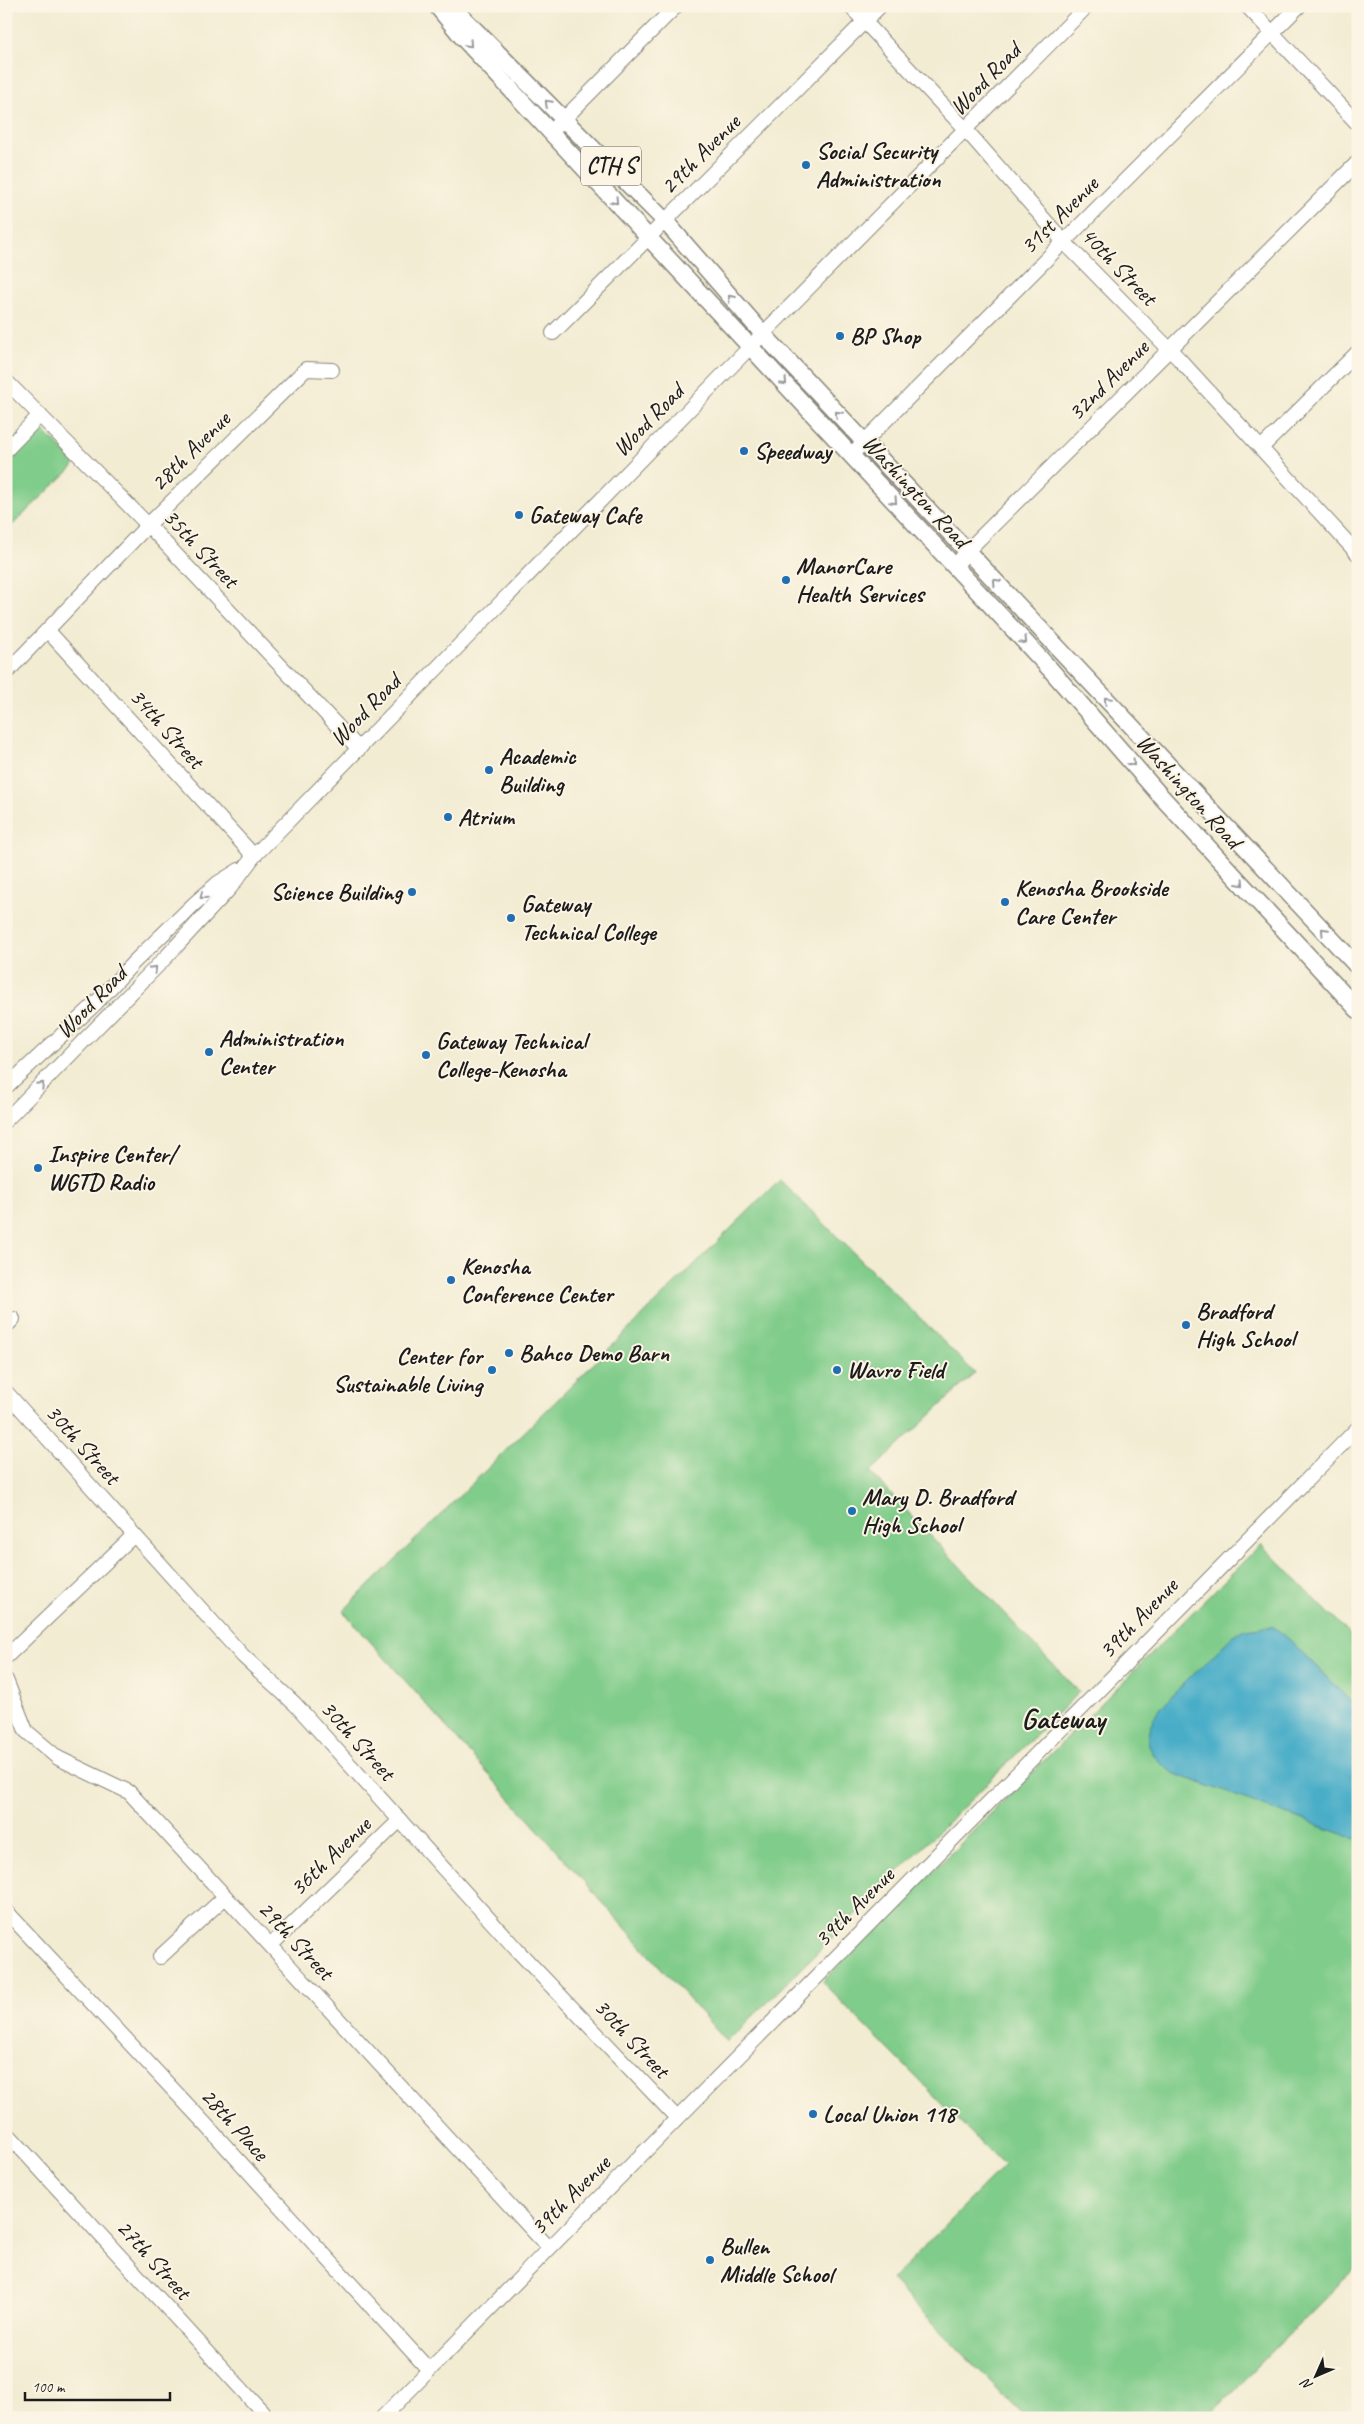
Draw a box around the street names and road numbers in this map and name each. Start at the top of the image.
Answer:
street label: Wood Road [943,34,1029,122]
street label: 29th Avenue [653,106,748,201]
road number: CTH S [581,147,641,186]
street label: 31st Avenue [1013,168,1106,261]
street label: 40th Street [1074,220,1165,313]
street label: 32nd Avenue [1061,331,1157,427]
street label: Wood Road [606,375,692,463]
street label: 28th Avenue [143,403,238,498]
street label: Washington Road [856,428,978,556]
street label: 35th Street [157,502,247,596]
street label: Wood Road [323,665,409,753]
street label: 34th Street [123,682,212,776]
street label: Washington Road [1130,728,1251,857]
street label: Wood Road [49,957,135,1045]
street label: 30th Street [39,1398,128,1492]
street label: 39th Avenue [1092,1569,1186,1665]
street label: 30th Street [314,1694,403,1788]
street label: 36th Avenue [283,1808,379,1902]
street label: 39th Avenue [807,1859,902,1954]
street label: 29th Street [252,1894,342,1988]
street label: 30th Street [588,1992,678,2086]
street label: 28th Place [194,2081,277,2168]
street label: 39th Avenue [523,2147,618,2242]
street label: 27th Street [110,2213,199,2307]

